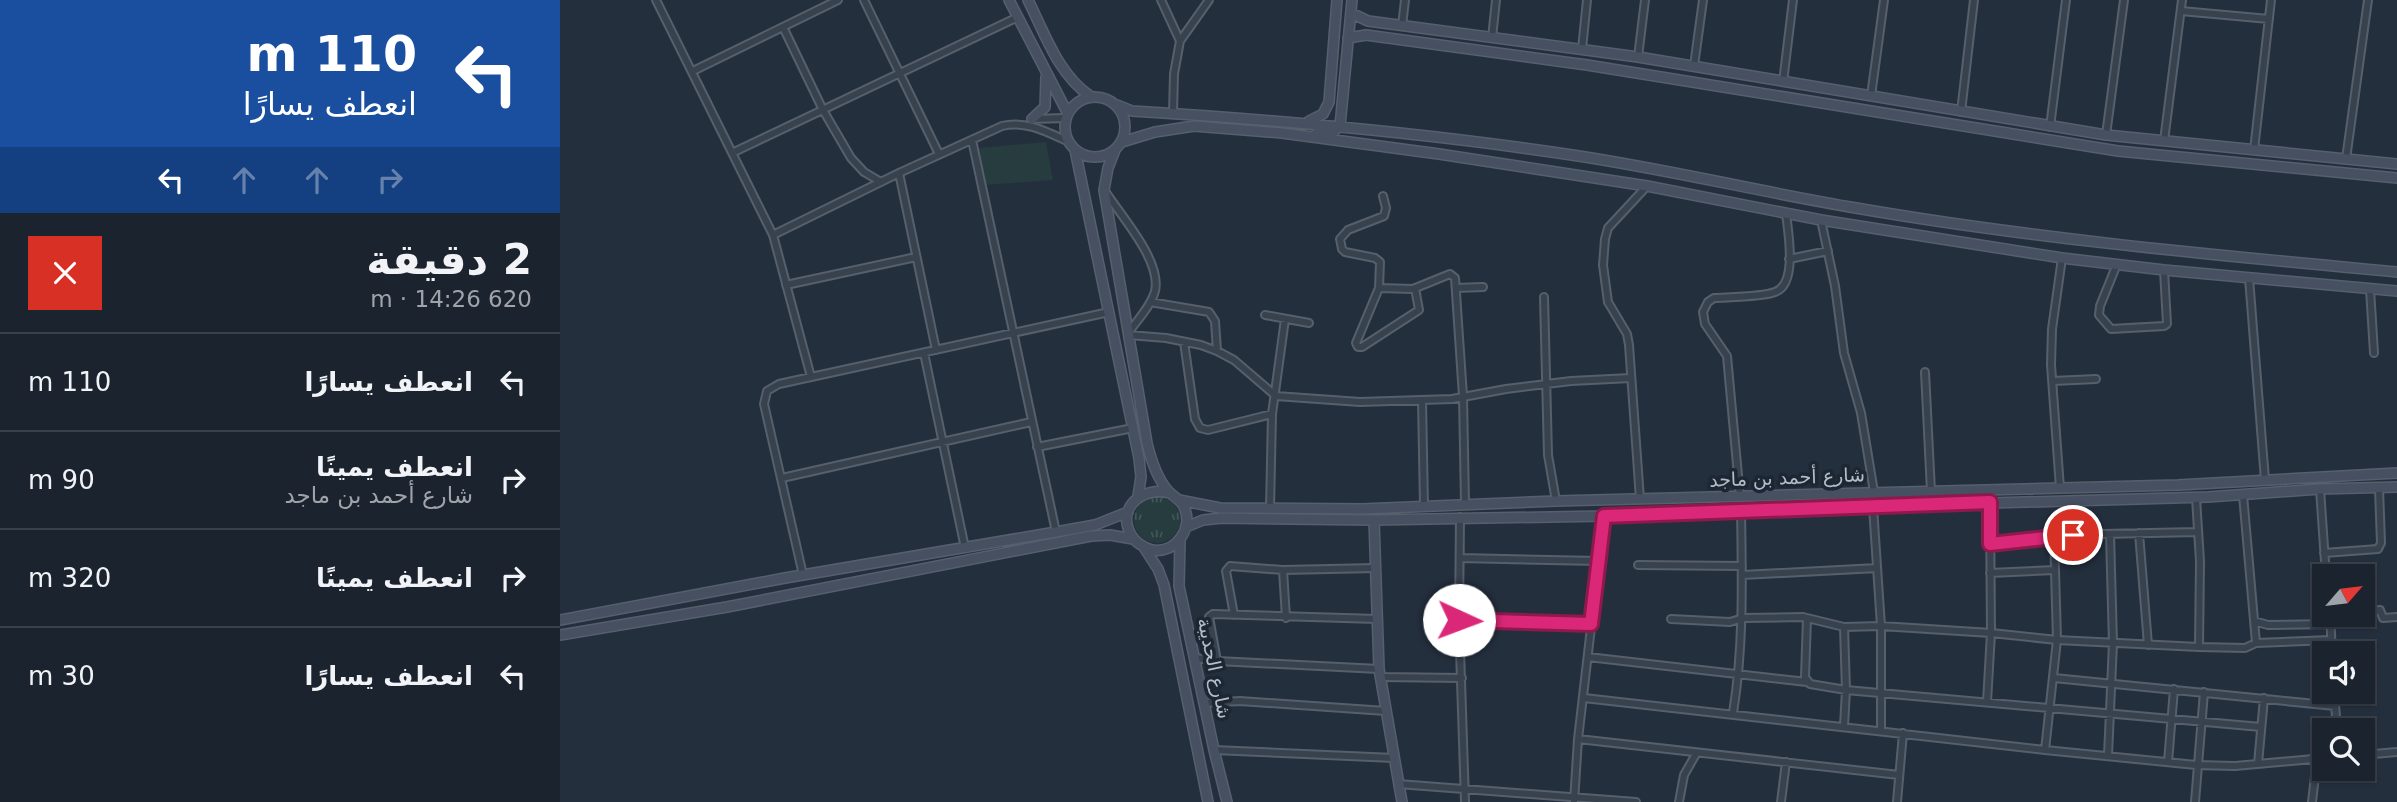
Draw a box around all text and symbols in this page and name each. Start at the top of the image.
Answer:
text: 110 m [247,26,417,83]
icon: left [441,28,532,119]
text: انعطف يسارًا [243,85,417,123]
icon: left [152,161,190,199]
icon: ahead [225,161,263,199]
icon: ahead [298,161,336,199]
icon: right [371,161,409,199]
text: 2 دقيقة [366,235,532,284]
button: close [28,236,102,310]
text: 620 m · 14:26 [370,286,532,312]
icon: left [494,363,532,401]
text: 110 m [28,367,111,397]
text: انعطف يسارًا [304,367,473,397]
text: انعطف يمينًا [316,452,473,482]
icon: right [494,461,532,499]
street label: شارع أحمد بن ماجد [1709,462,1865,492]
text: 90 m [28,465,95,495]
text: شارع أحمد بن ماجد [284,482,473,508]
pin [2043,505,2103,565]
icon: arrive [2054,516,2092,554]
icon: right [494,559,532,597]
text: 320 m [28,563,111,593]
text: انعطف يمينًا [316,563,473,593]
north arrow [2312,564,2375,626]
map controls [2312,564,2375,781]
position arrow [1422,583,1496,657]
street label: شارع الحديبة [1193,615,1236,721]
button: sound [2312,641,2375,704]
icon: left [494,657,532,695]
text: 30 m [28,661,95,691]
text: انعطف يسارًا [304,661,473,691]
button: search [2312,718,2375,781]

